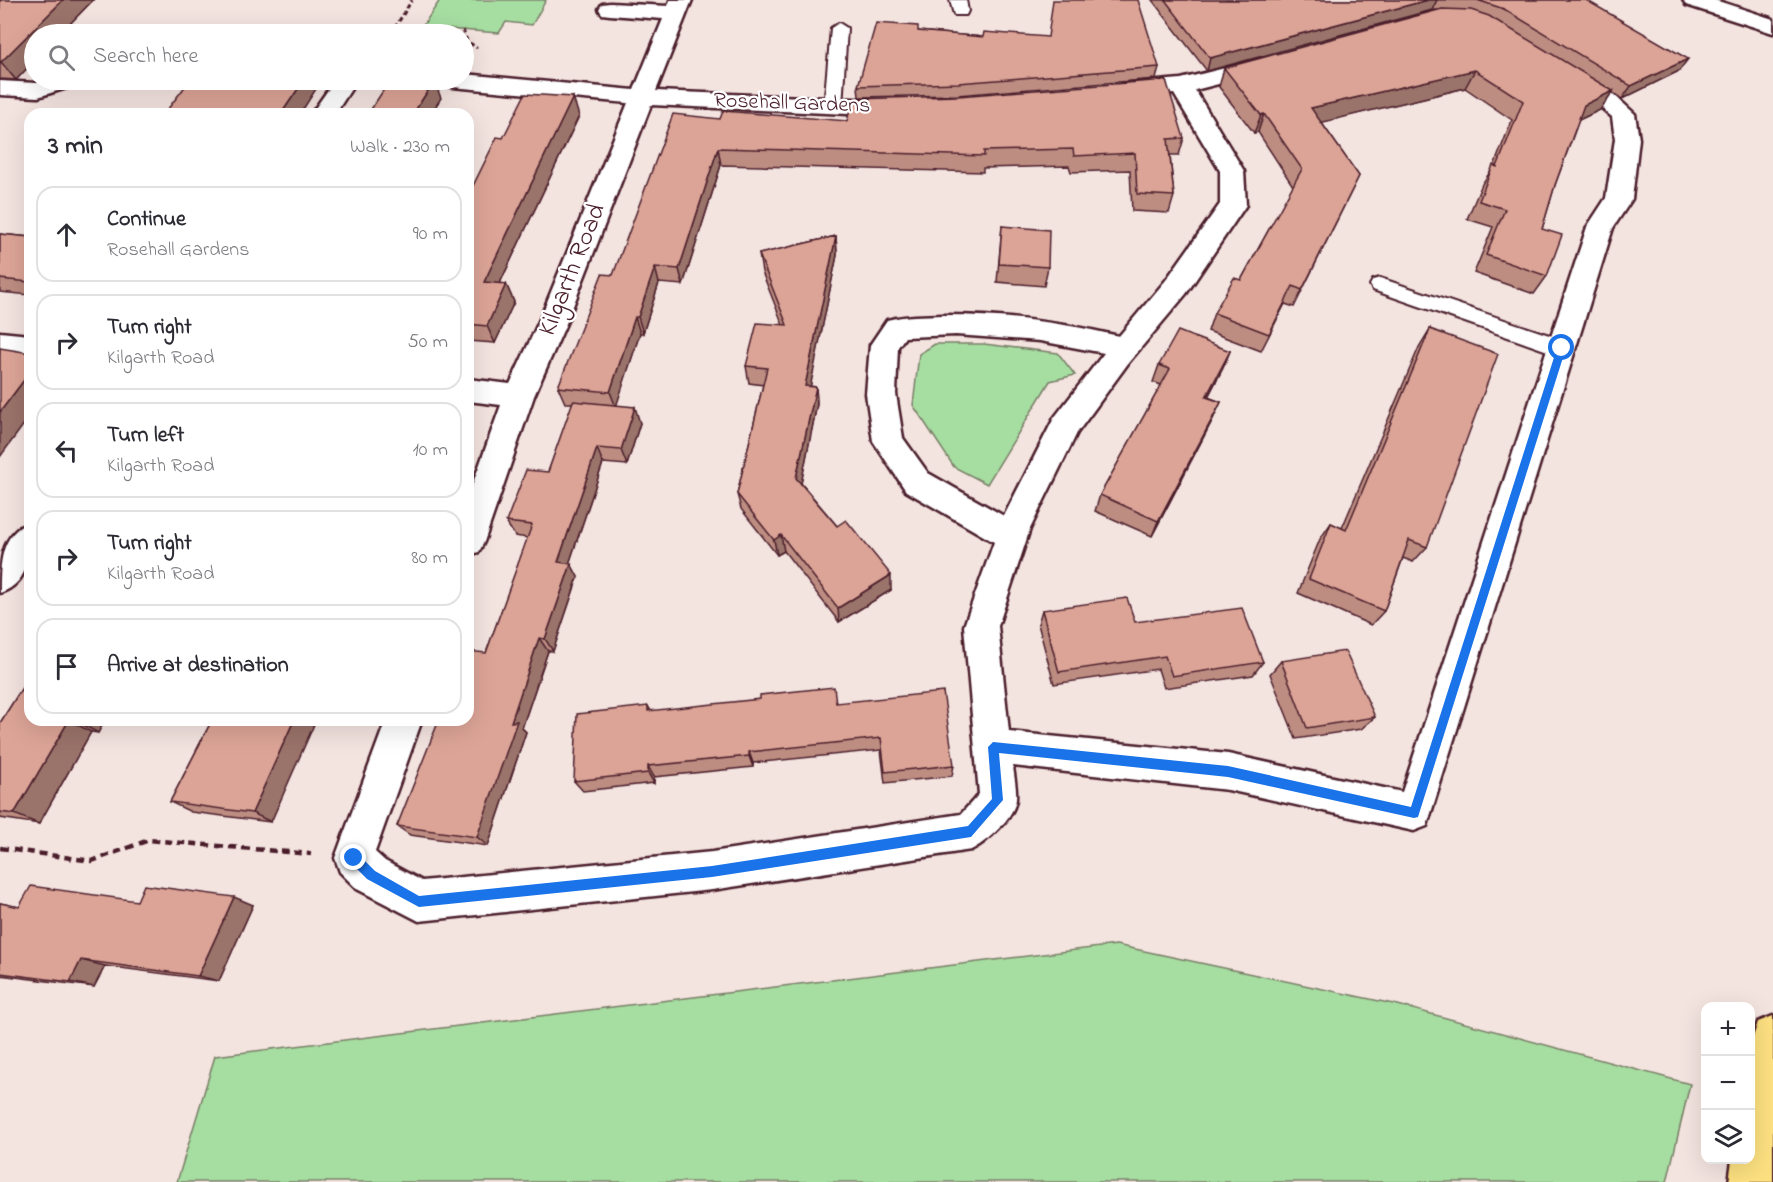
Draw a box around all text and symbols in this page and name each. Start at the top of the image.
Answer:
search box [24,24,474,90]
icon: search [45,41,78,74]
text: Search here [93,41,198,73]
street label: Rosehall Gardens [713,85,871,123]
text: 3 min [48,128,103,166]
text: Walk · 230 m [350,133,450,162]
street label: Kilgarth Road [529,198,617,342]
text: Continue [107,204,186,236]
icon: ahead [50,218,83,251]
text: 90 m [413,220,448,249]
text: Rosehall Gardens [107,236,249,265]
text: Turn right [107,312,192,344]
icon: right [50,326,83,359]
text: 50 m [407,328,448,357]
route start [1548,334,1574,360]
text: Kilgarth Road [107,344,214,373]
text: Turn left [107,420,184,452]
icon: left [50,434,83,467]
text: 10 m [412,436,448,465]
text: Kilgarth Road [107,452,214,481]
text: Turn right [107,528,192,560]
icon: right [50,542,83,575]
text: 80 m [411,544,448,573]
text: Kilgarth Road [107,560,214,589]
icon: arrive [50,650,83,683]
text: Arrive at destination [107,650,289,682]
route end [340,844,366,870]
map controls [1701,1002,1755,1164]
button: + [1701,1002,1755,1056]
button: − [1701,1056,1755,1110]
button: layers [1701,1110,1755,1164]

